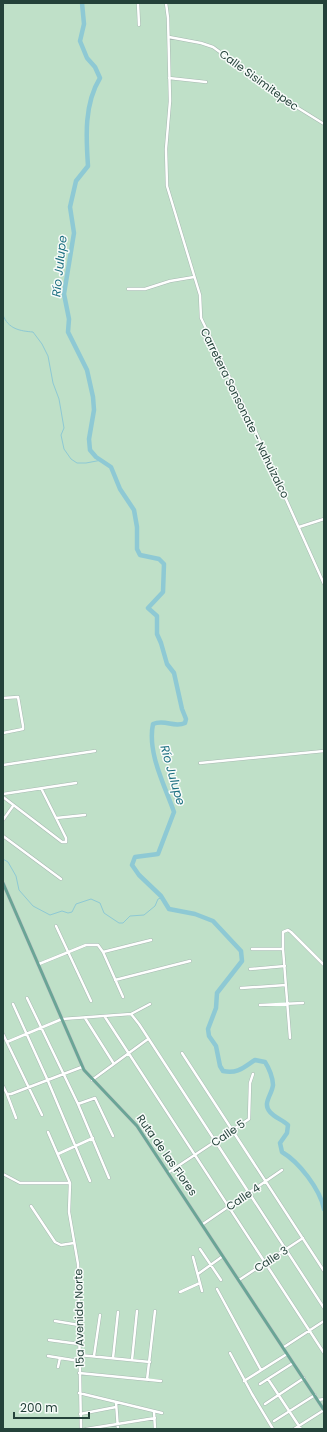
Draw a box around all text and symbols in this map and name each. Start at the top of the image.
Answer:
street label: Calle Sisimitepec [216,46,302,114]
water label: Río Julupe [47,234,71,298]
street label: Carretera Sonsonate - Nahuizalco [197,325,293,501]
water label: Río Julupe [156,743,190,808]
street label: Ruta de las Flores [133,1111,201,1199]
street label: Calle 5 [208,1116,248,1150]
street label: Calle 4 [223,1180,263,1214]
street label: Calle 3 [251,1242,291,1276]
street label: 15a Avenida Norte [70,1268,88,1367]
scale bar [14,1394,89,1420]
text: 200 m [20,1399,58,1416]

